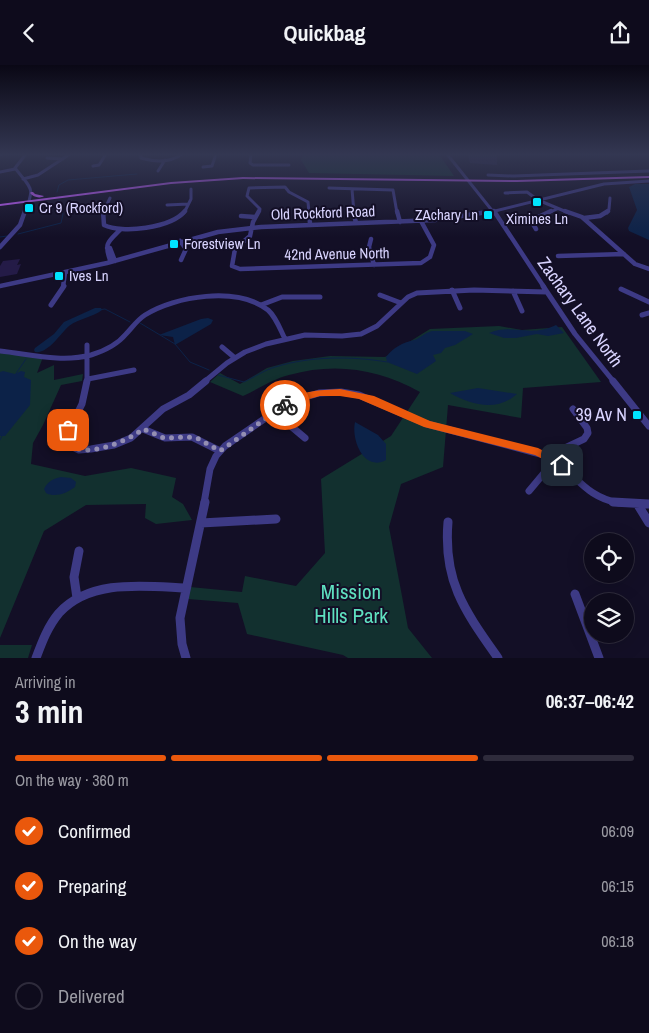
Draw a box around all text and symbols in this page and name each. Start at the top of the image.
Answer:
text: Quickbag [283,18,366,48]
icon: back [15,19,43,47]
icon: share [606,19,634,47]
marker: Ximines Ln [531,196,543,208]
place label: Cr 9 (Rockford) [39,197,123,218]
street label: Old Rockford Road [270,200,376,225]
marker: Cr 9 (Rockford) [23,202,35,214]
place label: ZAchary Ln [415,204,478,225]
place label: Ximines Ln [506,208,568,229]
marker: ZAchary Ln [482,209,494,221]
place label: Forestview Ln [184,233,261,254]
marker: Forestview Ln [168,238,180,250]
street label: 42nd Avenue North [284,242,390,265]
street label: Zachary Lane North [532,252,629,372]
place label: Ives Ln [69,265,109,286]
marker: Ives Ln [53,270,65,282]
courier [260,380,310,430]
icon: bike [271,391,299,419]
place label: 39 Av N [576,402,627,427]
pin [47,409,89,451]
marker: 39 Av N [631,409,643,421]
icon: bag [54,416,82,444]
pin [541,444,583,486]
icon: home [548,451,576,479]
map controls [584,533,634,643]
button: locate [584,533,634,583]
park label: Mission Hills Park [314,577,388,630]
button: layers [584,593,634,643]
text: Arriving in [15,671,76,693]
text: 06:37–06:42 [546,688,634,714]
text: 3 min [15,690,84,733]
text: On the way · 360 m [15,769,129,791]
icon: check [15,817,43,845]
text: Confirmed [58,818,131,844]
text: 06:09 [601,820,634,842]
icon: check [15,872,43,900]
text: Preparing [58,873,126,899]
text: 06:15 [601,875,634,897]
icon: check [15,927,43,955]
text: On the way [58,928,137,954]
text: 06:18 [601,930,634,952]
text: Delivered [58,983,125,1009]

